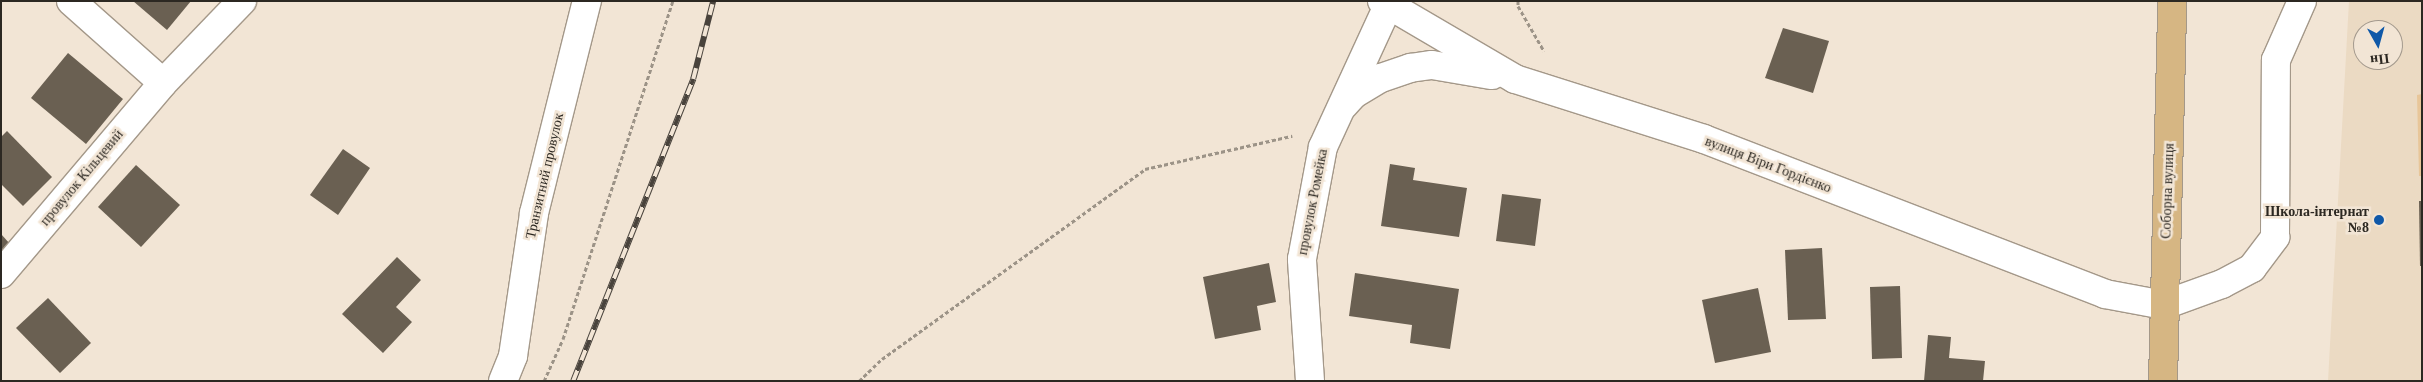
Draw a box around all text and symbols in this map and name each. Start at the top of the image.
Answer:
north arrow [2353,20,2403,70]
text: Пн [2369,51,2390,68]
street label: Транзитний провулок [522,111,568,241]
street label: провулок Кільцевий [37,127,127,229]
street label: вулиця Віри Гордієнко [1702,133,1834,197]
street label: Соборна вулиця [2158,143,2178,239]
street label: провулок Ромейка [1294,147,1332,257]
place label: Школа-інтернат №8 [2265,204,2369,236]
marker: Школа-інтернат №8 [2373,214,2385,226]

